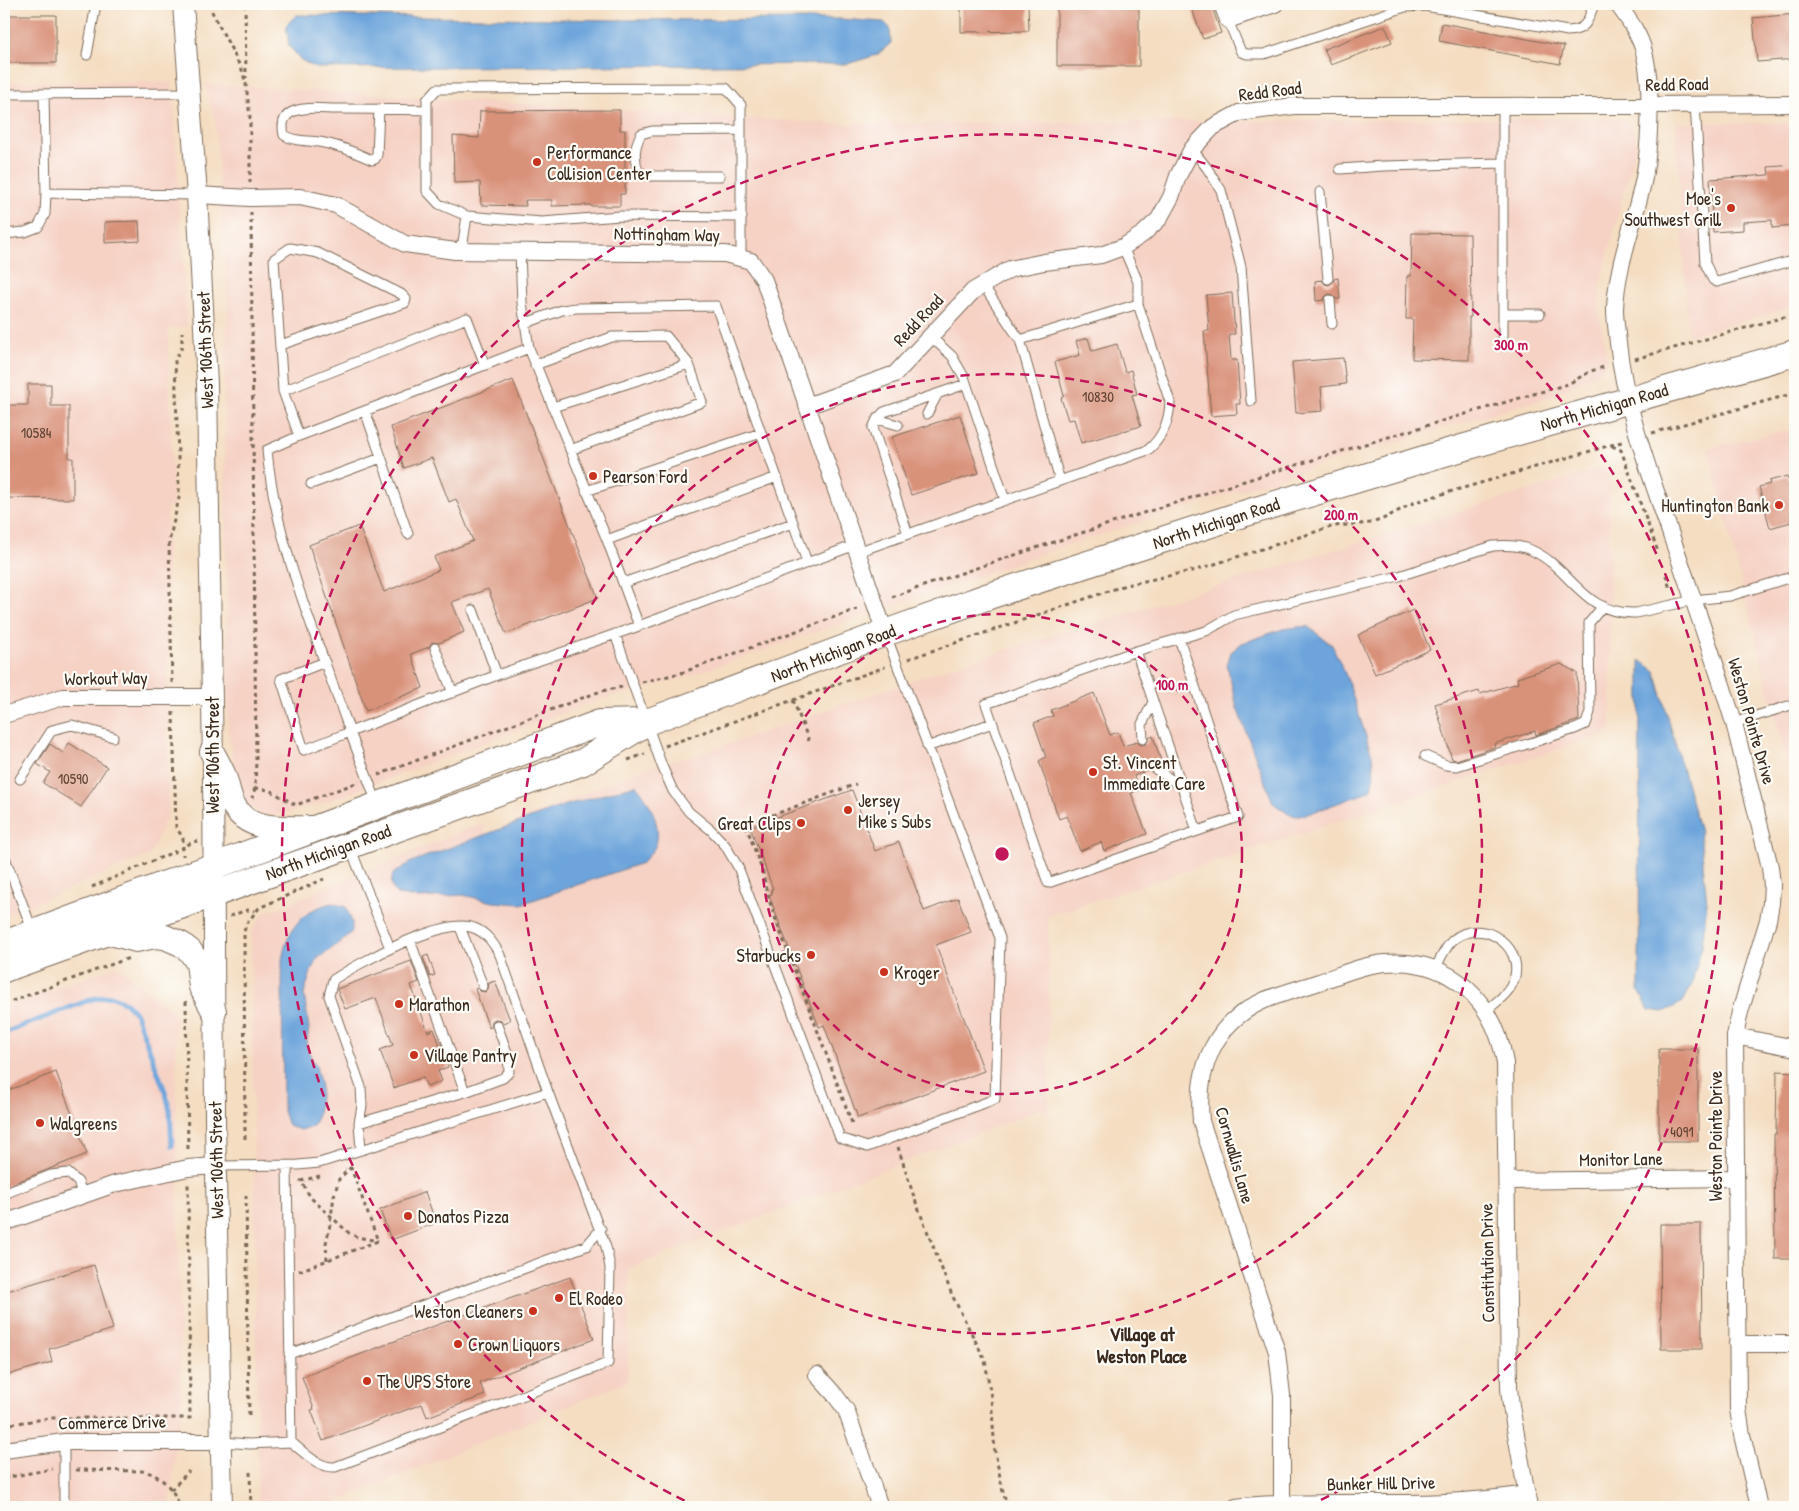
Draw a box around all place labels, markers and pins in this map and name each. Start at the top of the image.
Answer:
place label: Performance Collision Center [547,140,652,186]
marker: Performance Collision Center [531,156,543,168]
place label: Moe's Southwest Grill [1624,186,1721,232]
marker: Moe's Southwest Grill [1725,202,1737,214]
place label: Pearson Ford [603,464,687,489]
marker: Pearson Ford [587,470,599,482]
place label: Huntington Bank [1661,493,1770,518]
marker: Huntington Bank [1773,499,1785,511]
place label: St. Vincent Immediate Care [1103,750,1206,796]
marker: St. Vincent Immediate Care [1087,766,1099,778]
place label: Jersey Mike's Subs [858,788,931,834]
marker: Jersey Mike's Subs [842,804,854,816]
place label: Great Clips [718,811,791,836]
marker: Great Clips [795,817,807,829]
centre of rings [993,845,1011,863]
place label: Starbucks [737,943,801,968]
marker: Starbucks [805,949,817,961]
place label: Kroger [894,960,940,985]
marker: Kroger [878,966,890,978]
place label: Marathon [409,992,470,1017]
marker: Marathon [393,998,405,1010]
place label: Village Pantry [424,1043,517,1068]
marker: Village Pantry [408,1049,420,1061]
place label: Walgreens [50,1111,117,1136]
marker: Walgreens [34,1117,46,1129]
place label: Donatos Pizza [418,1204,509,1229]
marker: Donatos Pizza [402,1210,414,1222]
place label: El Rodeo [569,1286,623,1311]
marker: El Rodeo [553,1292,565,1304]
place label: Weston Cleaners [414,1299,523,1324]
marker: Weston Cleaners [527,1305,539,1317]
place label: Crown Liquors [468,1332,560,1357]
marker: Crown Liquors [452,1338,464,1350]
place label: The UPS Store [377,1369,471,1394]
marker: The UPS Store [361,1375,373,1387]

